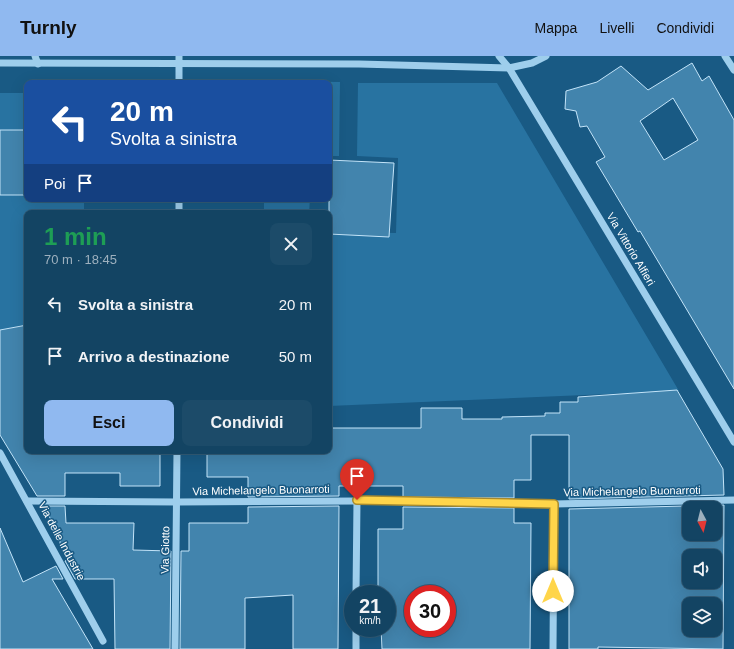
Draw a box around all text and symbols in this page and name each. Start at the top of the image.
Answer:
text: Turnly [20,17,77,38]
text: Mappa [535,20,577,36]
text: Livelli [599,20,634,36]
text: Condividi [656,20,714,36]
icon: left [44,96,96,148]
text: 20 m [110,96,174,127]
text: Svolta a sinistra [110,129,237,149]
icon: arrive [74,172,96,194]
text: Poi [44,175,66,192]
street label: Via Vittorio Alfieri [605,210,657,288]
text: 1 min [44,223,107,250]
button: close [270,223,312,265]
text: 70 m · 18:45 [44,252,117,267]
icon: left [44,293,66,315]
text: Svolta a sinistra [78,296,193,313]
text: 20 m [279,296,312,313]
icon: arrive [44,345,66,367]
text: Arrivo a destinazione [78,348,230,365]
text: 50 m [279,348,312,365]
button: Esci [44,400,174,446]
button: Condividi [182,400,312,446]
pin [340,459,374,500]
icon: arrive [346,465,368,487]
street label: Via Michelangelo Buonarroti [192,483,330,497]
street label: Via Michelangelo Buonarroti [563,484,701,498]
street label: Via delle Industrie [36,500,88,582]
north arrow [682,501,722,541]
map controls [682,501,722,637]
street label: Via Giotto [159,526,171,574]
button: sound [682,549,722,589]
position arrow [532,570,574,612]
speed limit sign: 30 [404,585,456,637]
text: 21 [359,595,381,617]
button: layers [682,597,722,637]
text: km/h [359,615,381,626]

